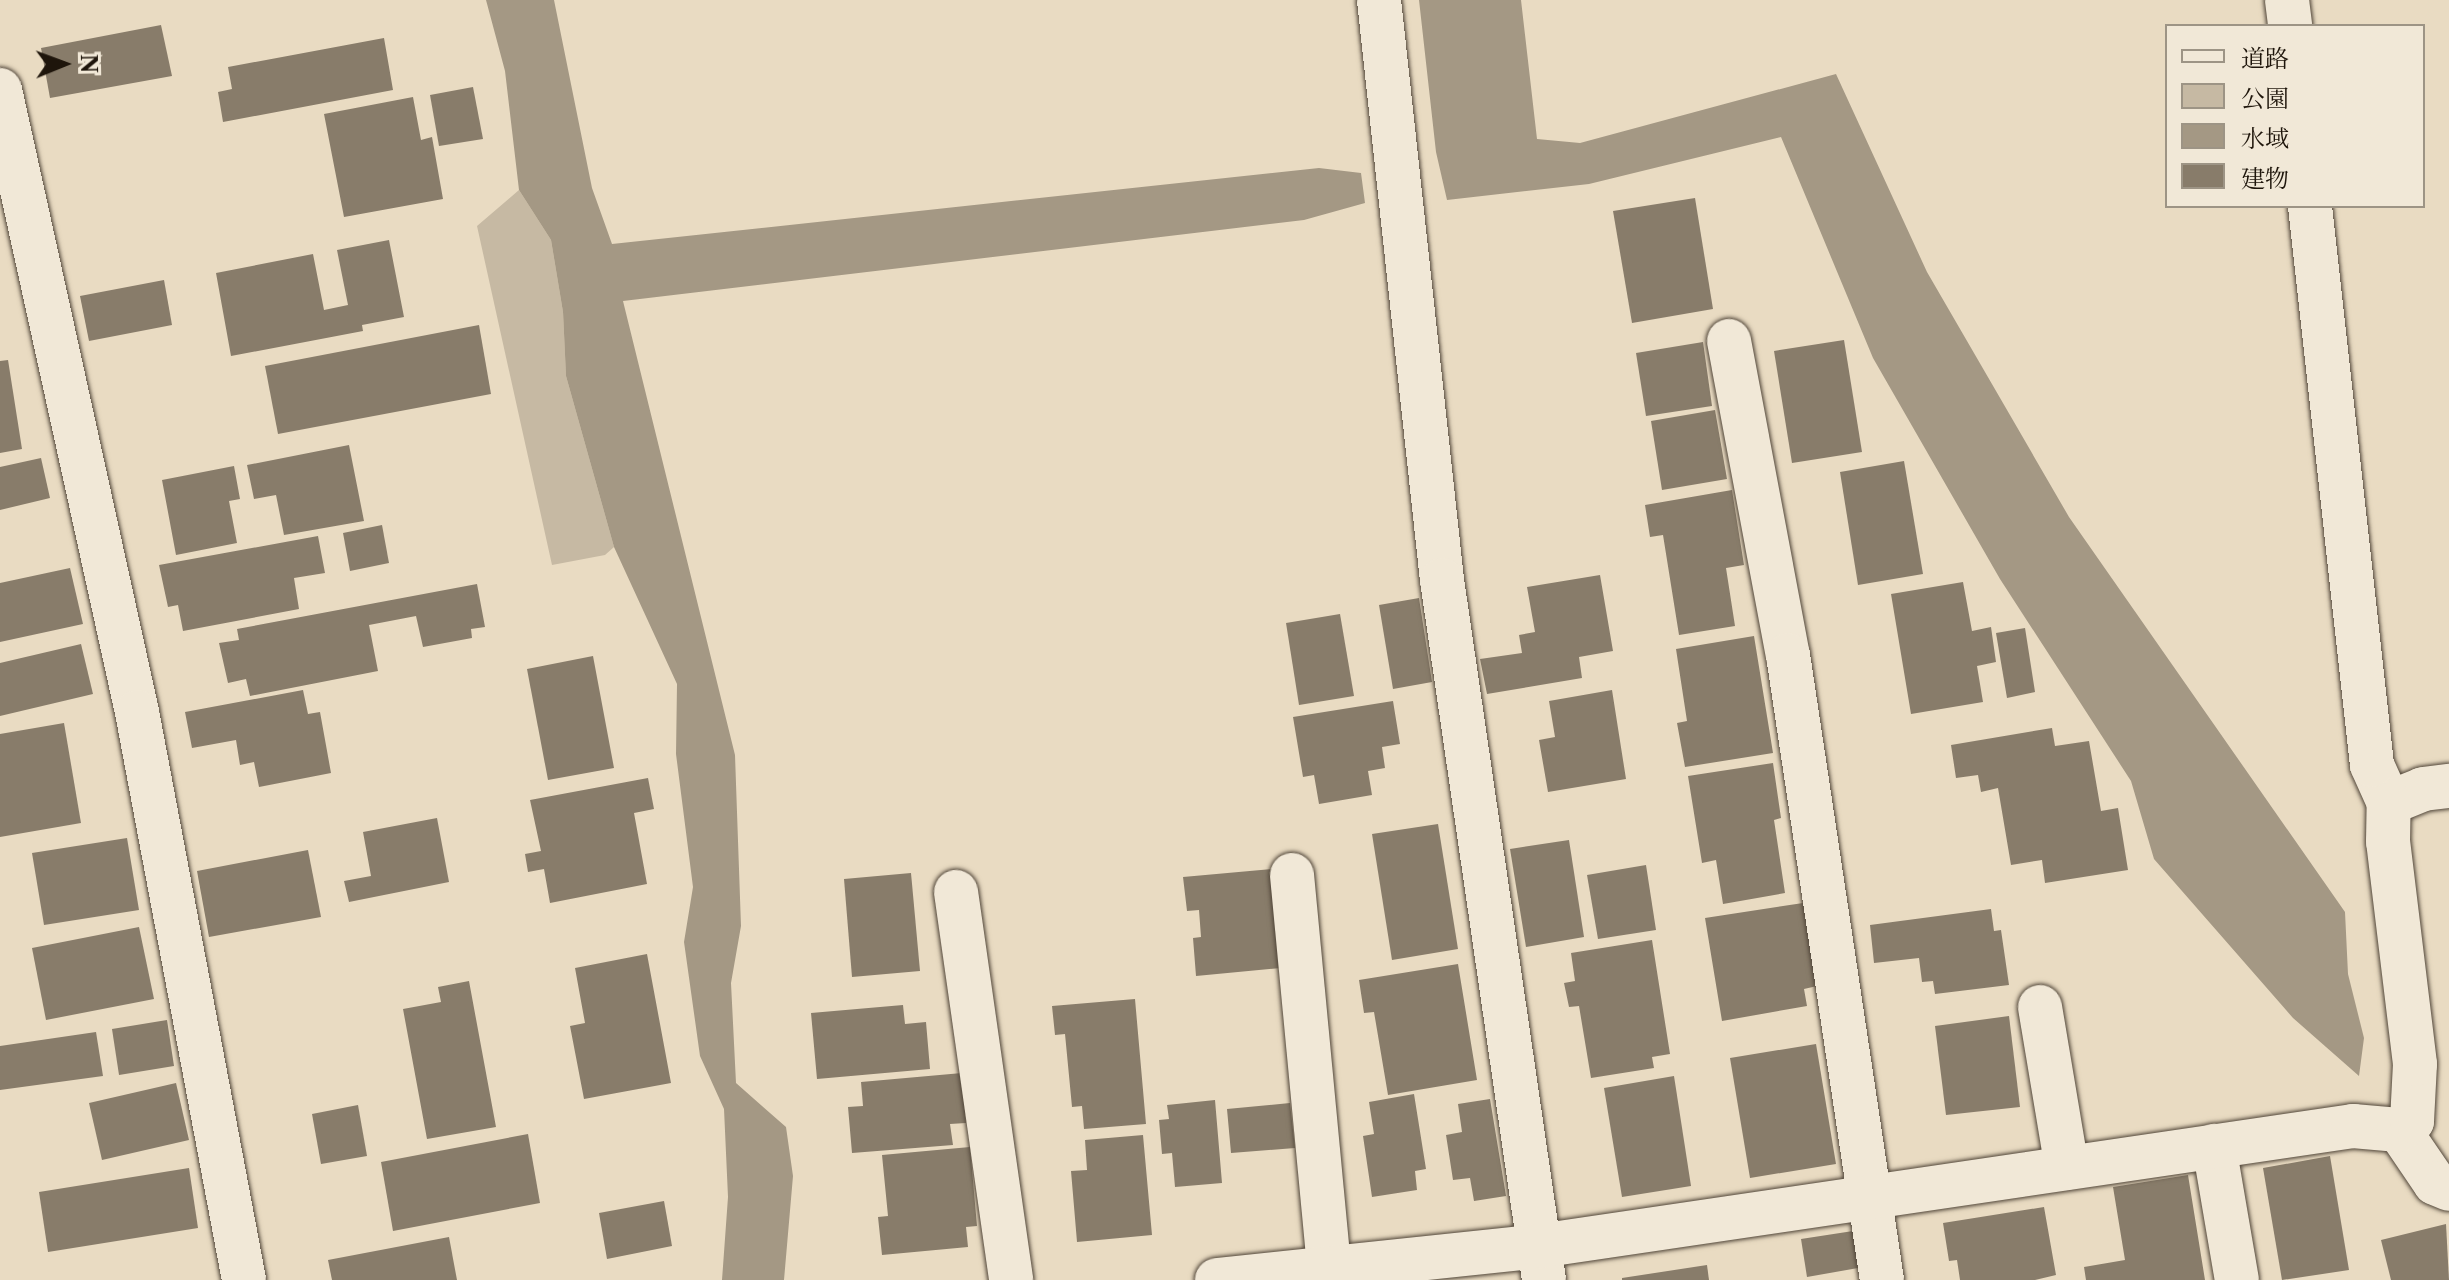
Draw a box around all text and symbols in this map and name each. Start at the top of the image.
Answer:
north arrow [24,24,104,104]
legend [2165,24,2425,208]
text: 道路 [2241,44,2289,73]
text: N [75,54,102,73]
text: 公園 [2241,84,2289,113]
text: 水域 [2241,124,2289,153]
text: 建物 [2241,164,2289,193]

